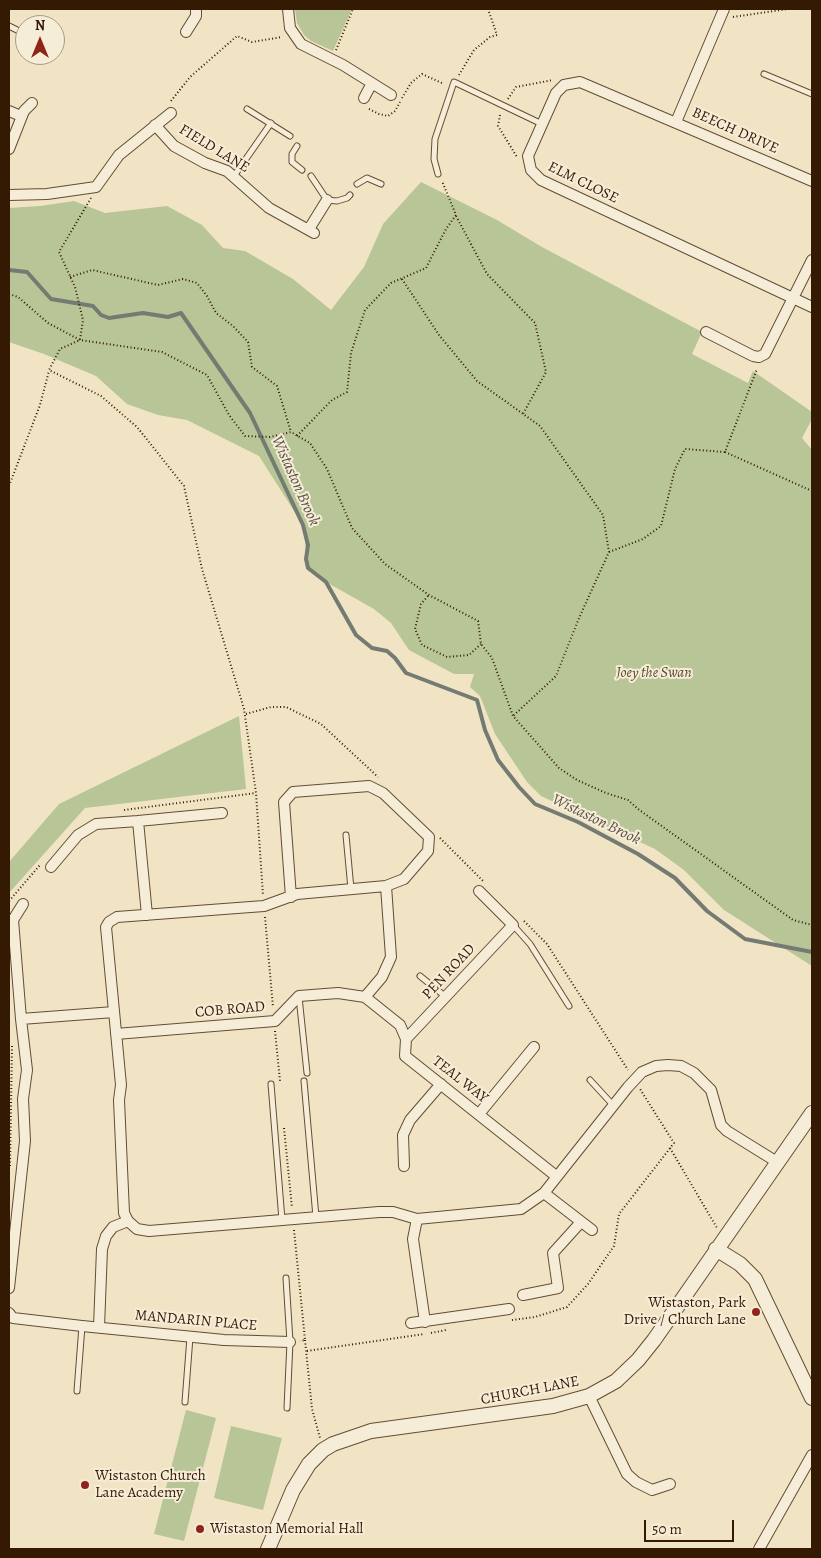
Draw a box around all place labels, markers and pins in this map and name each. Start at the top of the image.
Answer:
place label: Wistaston, Park Drive / Church Lane [623,1294,746,1329]
marker: Wistaston, Park Drive / Church Lane [750,1306,762,1318]
place label: Wistaston Church Lane Academy [95,1467,206,1502]
marker: Wistaston Church Lane Academy [79,1479,91,1491]
place label: Wistaston Memorial Hall [210,1520,363,1538]
marker: Wistaston Memorial Hall [194,1523,206,1535]

